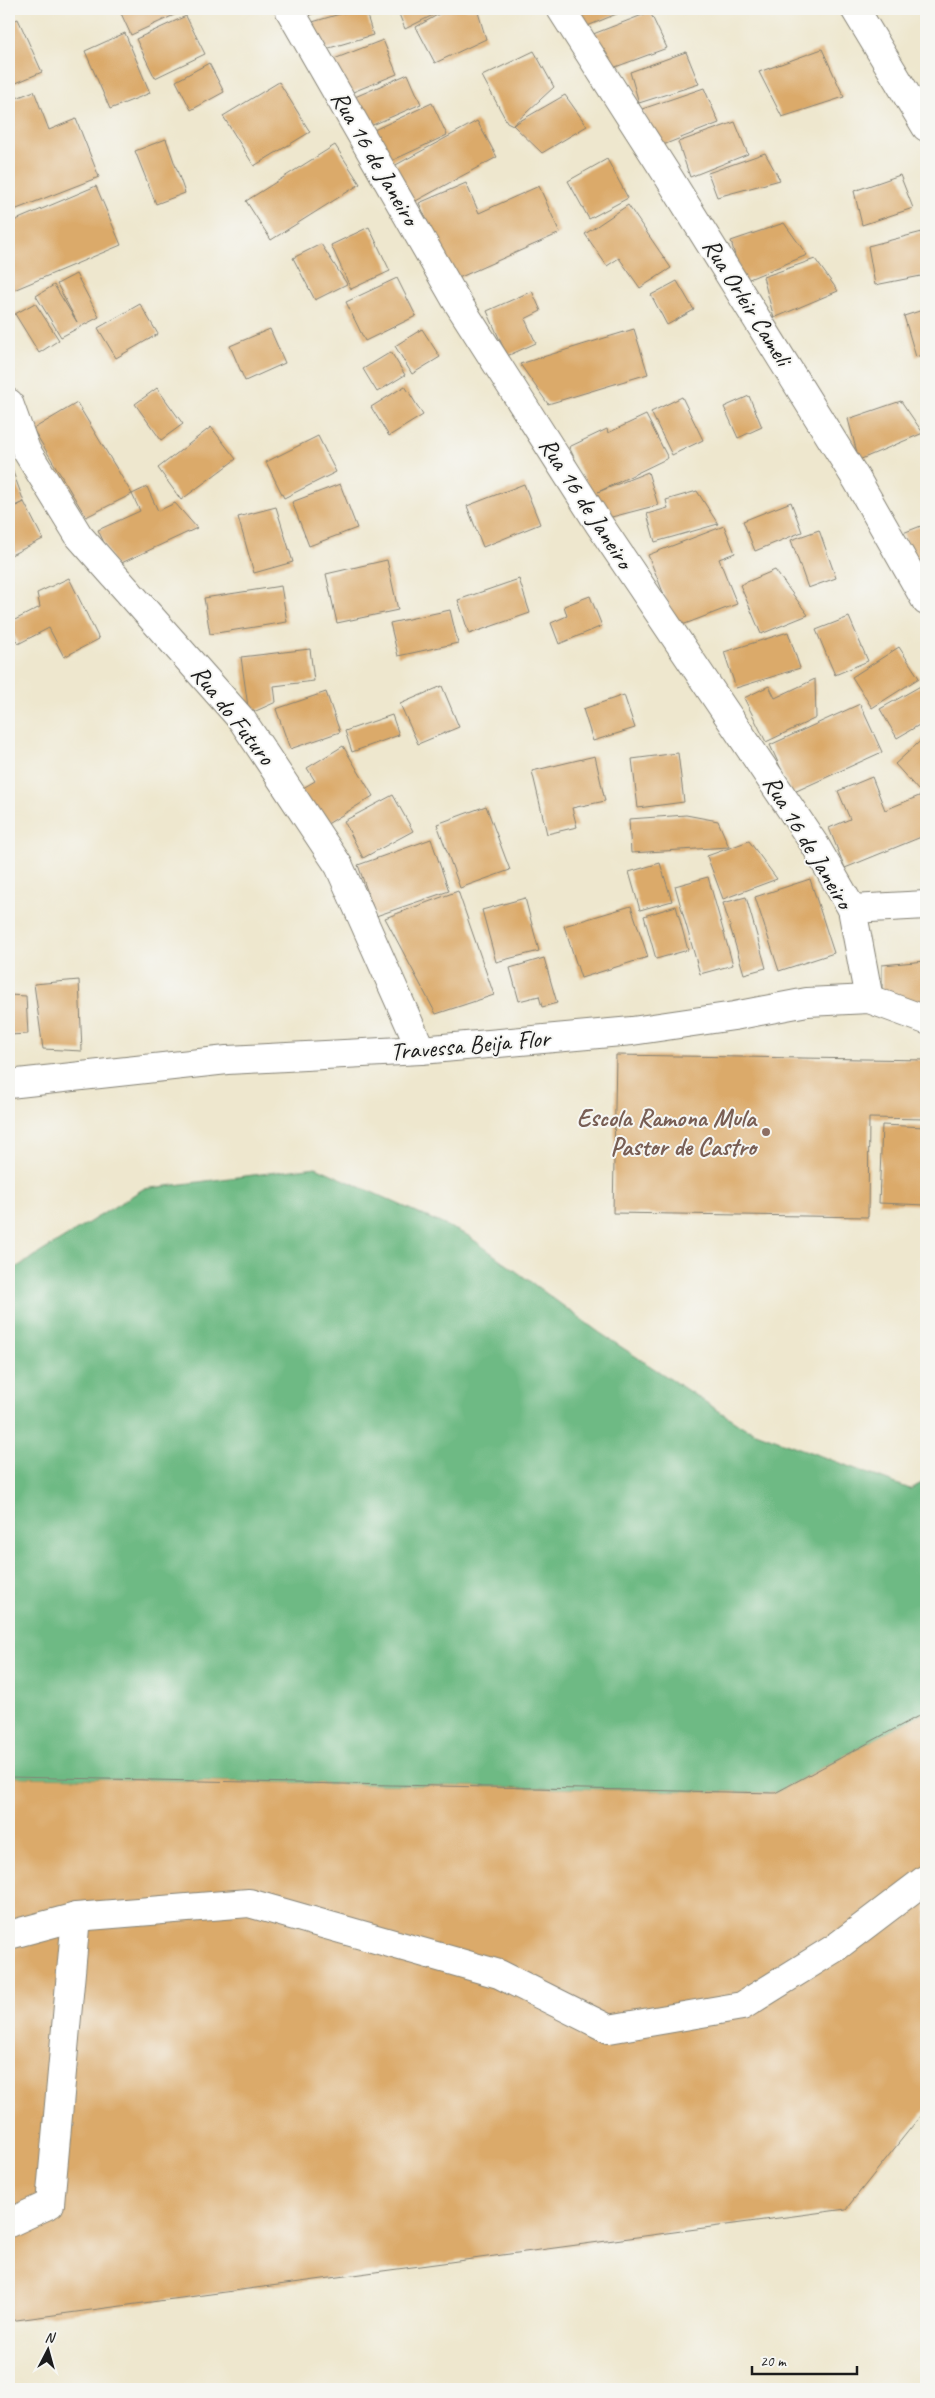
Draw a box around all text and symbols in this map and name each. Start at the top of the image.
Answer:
street label: Rua 16 de Janeiro [324,85,428,234]
street label: Rua Orleir Cameli [695,232,801,374]
street label: Rua 16 de Janeiro [532,431,642,577]
street label: Rua do Futuro [184,658,283,772]
street label: Rua 16 de Janeiro [756,769,862,917]
street label: Travessa Beija Flor [389,1022,554,1068]
place label: Escola Ramona Mula Pastor de Castro [577,1102,759,1163]
marker: Escola Ramona Mula Pastor de Castro [760,1126,772,1138]
north arrow [22,2326,72,2376]
text: N [44,2329,57,2347]
scale bar [752,2343,858,2375]
text: 20 m [760,2352,787,2371]

